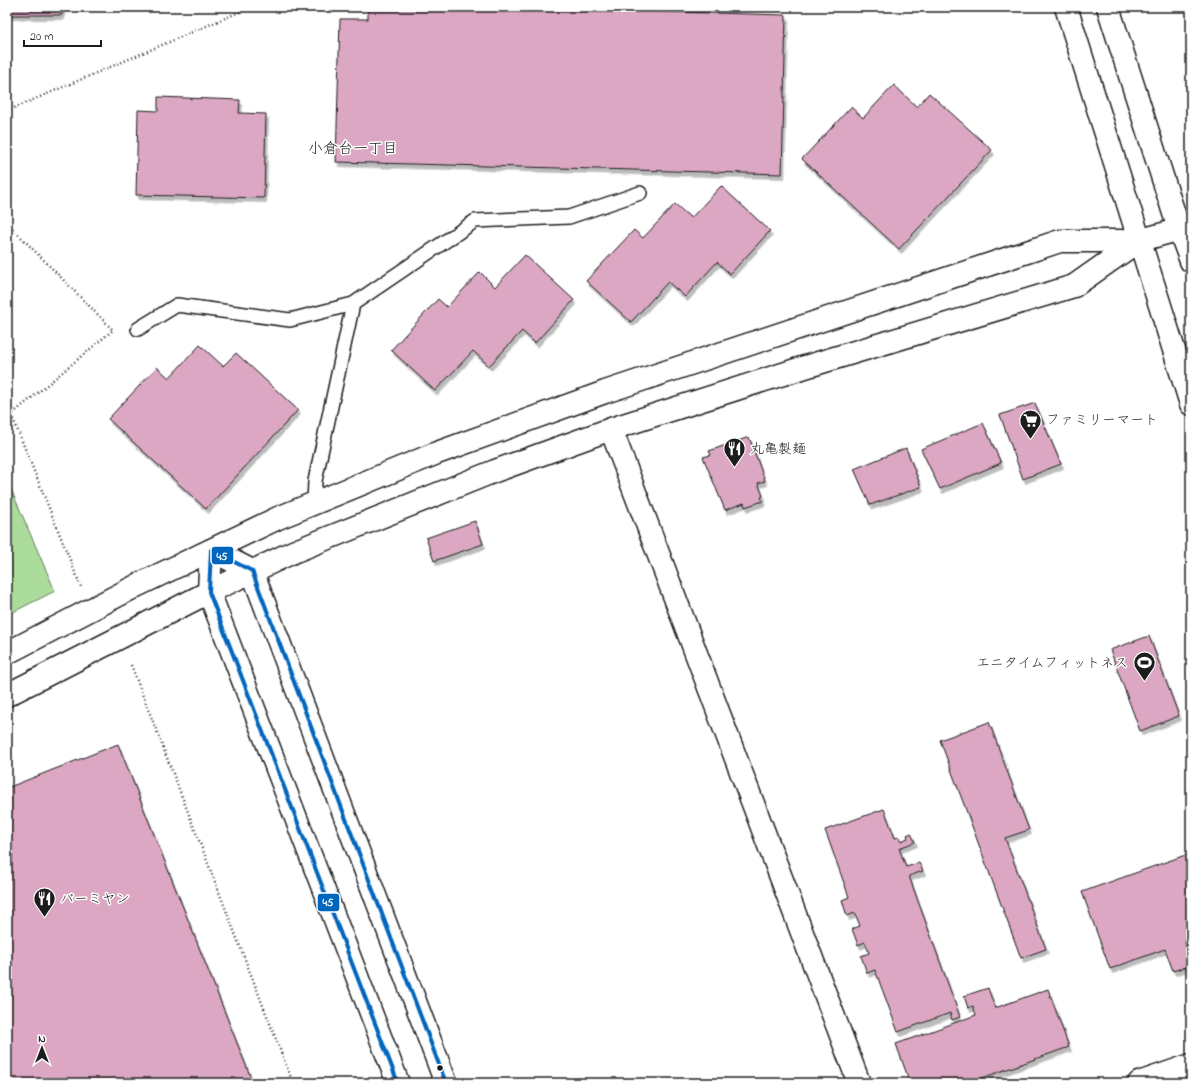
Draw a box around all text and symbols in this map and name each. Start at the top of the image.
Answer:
scale bar [24,22,101,48]
text: 20 m [30,28,53,46]
district label: 小倉台一丁目 [308,138,398,160]
supermarket icon: ファミリーマート [1017,407,1043,440]
place label: ファミリーマート [1046,410,1158,431]
restaurant icon: 丸亀製麺 [721,436,747,469]
place label: 丸亀製麺 [750,439,806,460]
line badge: 45 [211,546,234,565]
text: 45 [216,549,228,565]
sports icon: エニタイムフィットネス [1131,650,1157,683]
place label: エニタイムフィットネス [976,653,1128,674]
restaurant icon: バーミヤン [32,886,58,919]
place label: バーミヤン [60,889,130,910]
line badge: 45 [317,893,340,912]
text: 45 [322,895,334,911]
north arrow [22,1028,62,1068]
text: N [38,1031,46,1047]
unlabelled marker [435,1063,445,1073]

